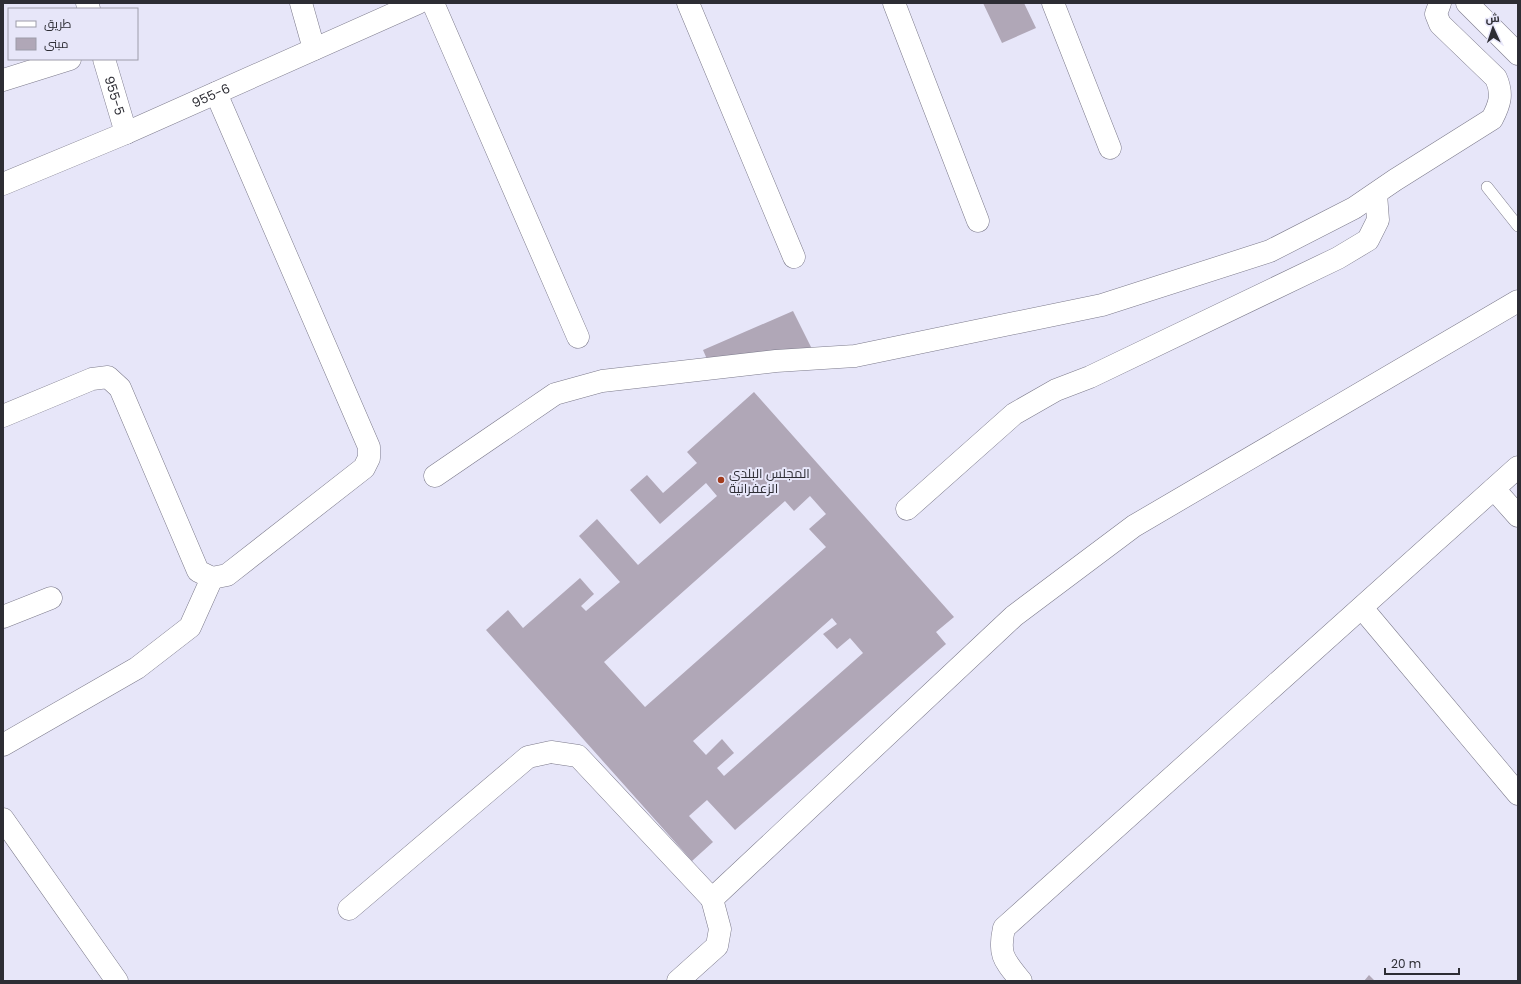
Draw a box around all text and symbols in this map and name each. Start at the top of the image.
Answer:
legend [8,8,138,60]
north arrow [1473,8,1513,48]
text: ش [1485,10,1500,26]
text: طريق [44,15,72,32]
text: مبنى [44,35,69,52]
street label: 955-5 [100,74,130,117]
street label: 955-6 [189,78,233,112]
place label: المجلس البلدي الزعفرانية [729,464,810,498]
marker: المجلس البلدي الزعفرانية [716,475,726,485]
scale bar [1385,950,1459,976]
text: 20 m [1391,955,1421,972]

